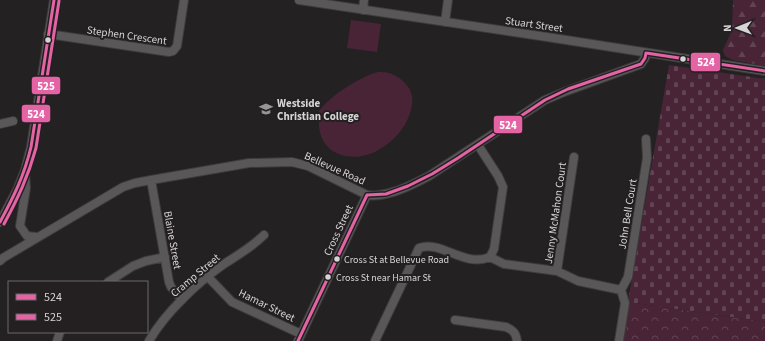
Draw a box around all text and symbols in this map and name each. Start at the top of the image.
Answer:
north arrow [717,8,757,48]
street label: Stuart Street [504,13,564,36]
street label: Stephen Crescent [86,22,168,49]
text: N [720,24,735,32]
unlabelled marker [43,35,53,45]
line badge: 524 [690,52,721,72]
unlabelled marker [678,54,688,64]
text: 524 [697,55,715,70]
line badge: 525 [31,76,61,95]
text: 525 [37,79,55,94]
place label: Westside Christian College [277,96,359,124]
school or university icon: Westside Christian College [258,101,274,117]
line badge: 524 [21,104,51,123]
text: 524 [27,107,45,122]
line badge: 524 [493,115,523,134]
text: 524 [499,118,517,133]
street label: Bellevue Road [302,148,368,189]
street label: Jenny McMahon Court [541,161,570,265]
street label: John Bell Court [615,178,640,250]
street label: Cross Street [320,202,357,258]
street label: Blaine Street [160,210,185,271]
street label: Cramp Street [167,250,223,301]
place label: Cross St at Bellevue Road [344,253,449,267]
marker: Cross St at Bellevue Road [332,254,342,264]
place label: Cross St near Hamar St [336,271,432,285]
marker: Cross St near Hamar St [323,272,333,282]
legend [8,281,148,333]
street label: Hamar Street [236,285,298,326]
text: 524 [44,289,62,306]
text: 525 [44,309,62,326]

